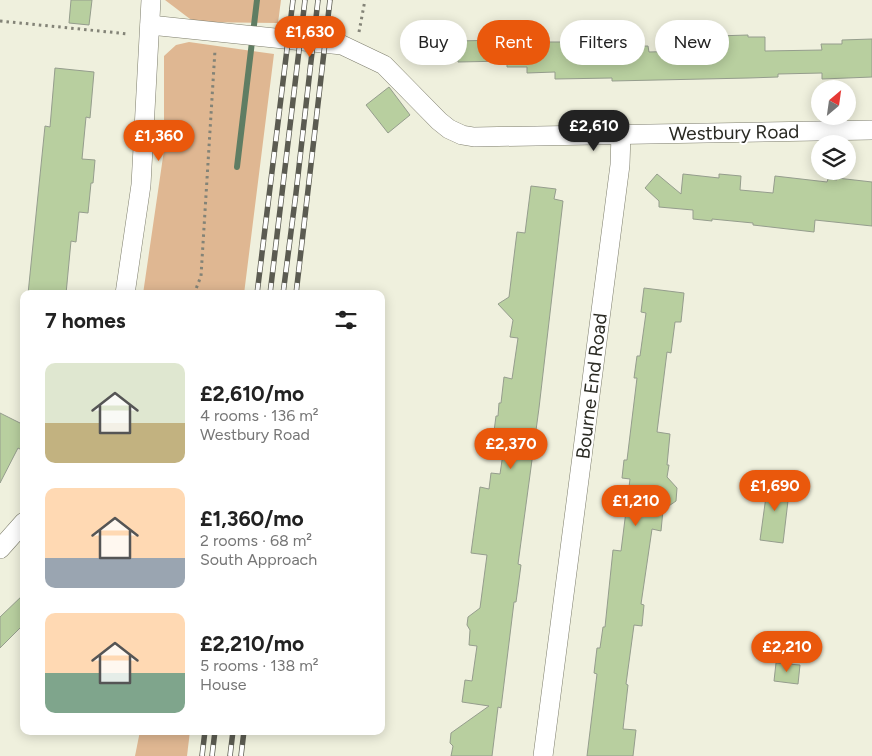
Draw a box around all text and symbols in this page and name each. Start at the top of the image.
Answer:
pin: £1,630 [269,15,351,58]
chip: Buy [400,20,467,65]
chip: Rent [477,20,550,65]
chip: Filters [560,20,645,65]
chip: New [655,20,729,65]
text: £1,630 [286,22,334,41]
north arrow [811,80,856,125]
map controls [811,80,856,180]
pin: £2,610 [553,110,635,152]
text: £2,610 [569,116,619,135]
pin: £1,360 [118,120,200,162]
street label: Westbury Road [669,120,799,145]
text: £1,360 [135,126,183,145]
button: layers [811,135,856,180]
icon: filters [332,306,360,334]
text: 7 homes [45,308,126,333]
street label: Bourne End Road [571,312,612,460]
text: £2,610/mo [200,381,304,406]
icon: home [85,383,145,443]
text: 4 rooms · 136 m² [200,406,319,425]
text: Westbury Road [200,425,310,444]
pin: £2,370 [470,428,552,470]
text: £2,370 [485,434,537,453]
pin: £1,690 [734,470,816,512]
text: £1,690 [750,476,800,495]
pin: £1,210 [595,484,677,527]
text: £1,210 [613,491,659,510]
text: £1,360/mo [200,506,304,531]
icon: home [85,508,145,568]
text: 2 rooms · 68 m² [200,531,312,550]
text: South Approach [200,550,317,569]
pin: £2,210 [746,630,828,673]
text: £2,210/mo [200,631,304,656]
icon: home [85,633,145,693]
text: £2,210 [762,637,812,656]
text: 5 rooms · 138 m² [200,656,319,675]
text: House [200,675,246,694]

